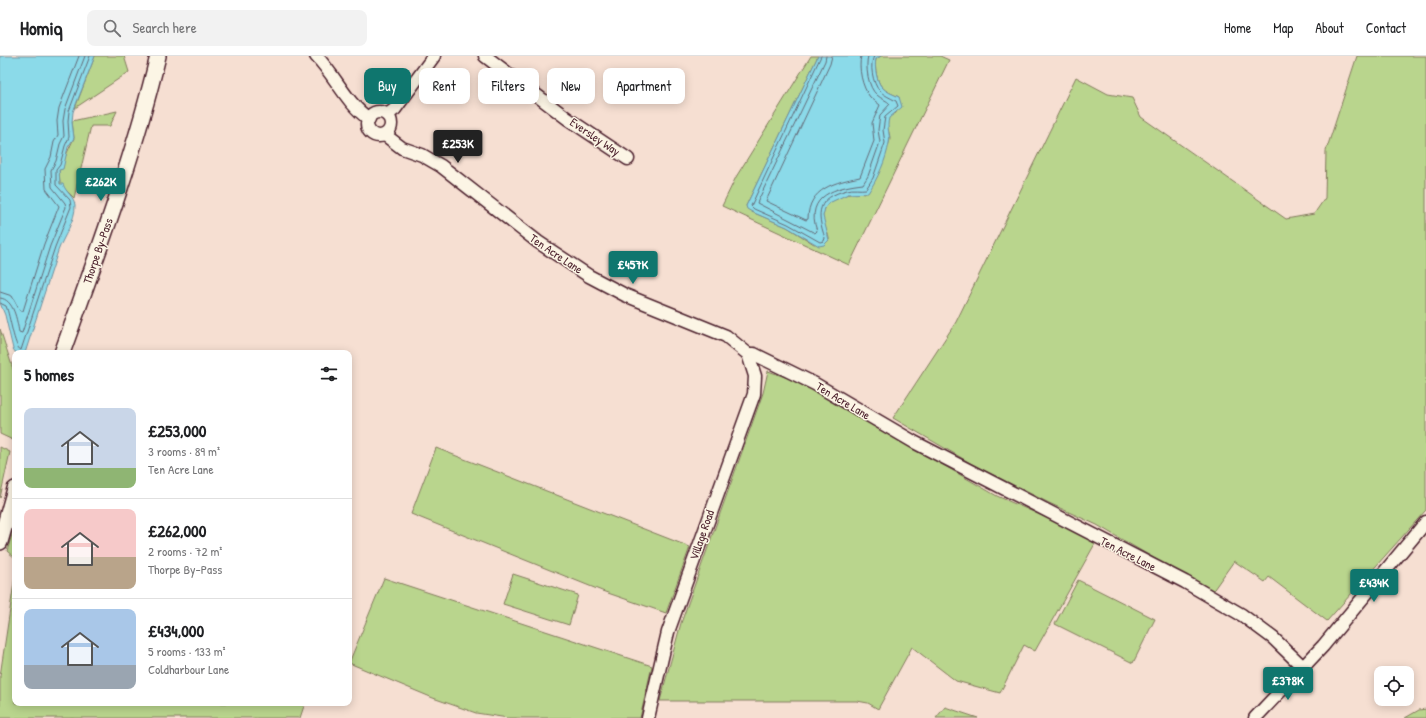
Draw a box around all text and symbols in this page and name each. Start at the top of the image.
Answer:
search box [87,10,367,46]
text: Homiq [20,15,63,41]
icon: search [101,17,123,39]
text: Search here [133,17,197,38]
text: Home [1224,18,1251,37]
text: Map [1273,18,1293,37]
text: About [1315,18,1344,37]
text: Contact [1366,18,1406,37]
chip: Buy [364,68,411,104]
chip: Rent [419,68,470,104]
chip: Filters [478,68,539,104]
chip: New [547,68,595,104]
chip: Apartment [603,68,685,104]
street label: Eversley Way [567,114,624,160]
pin: £253K [430,130,486,164]
text: £253K [442,134,474,152]
pin: £262K [73,168,129,202]
text: £262K [85,172,117,190]
street label: Thorpe By-Pass [78,215,117,286]
street label: Ten Acre Lane [526,230,586,278]
pin: £457K [605,251,661,285]
text: £457K [618,255,648,273]
text: 5 homes [24,363,74,386]
icon: filters [318,363,340,385]
street label: Ten Acre Lane [813,378,874,424]
text: £253,000 [148,419,206,442]
icon: home [56,424,104,472]
text: 3 rooms · 89 m² [148,442,220,460]
text: Ten Acre Lane [148,460,214,478]
street label: Village Road [685,507,718,562]
text: £262,000 [148,519,206,542]
icon: home [56,525,104,573]
street label: Ten Acre Lane [1097,532,1159,575]
text: 2 rooms · 72 m² [148,542,222,560]
text: Thorpe By-Pass [148,560,222,578]
pin: £434K [1346,569,1402,603]
text: £434K [1359,573,1389,591]
text: £434,000 [148,619,204,642]
icon: home [56,625,104,673]
text: 5 rooms · 133 m² [148,642,226,660]
text: Coldharbour Lane [148,660,229,678]
map controls [1374,666,1414,706]
button: locate [1374,666,1414,706]
pin: £378K [1260,667,1316,701]
text: £378K [1272,671,1304,689]

